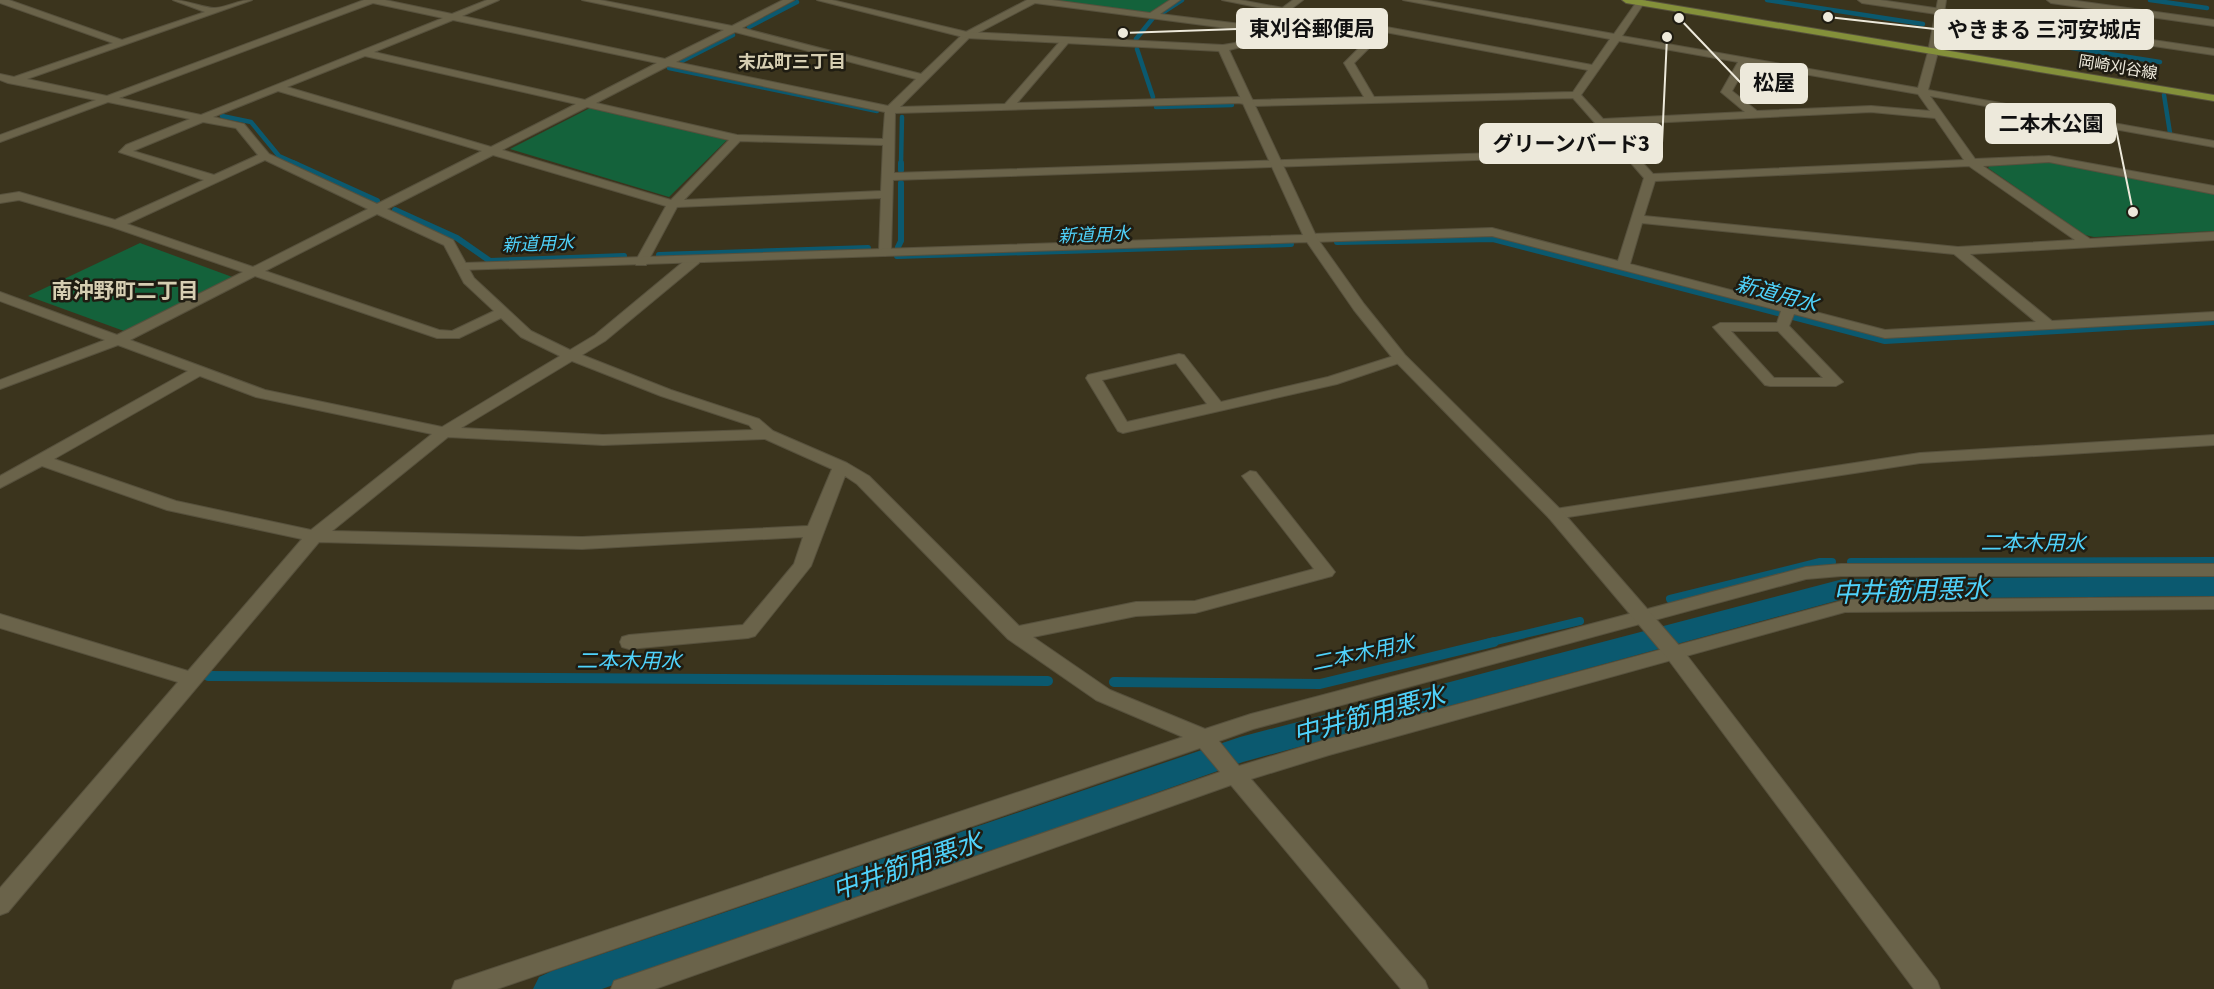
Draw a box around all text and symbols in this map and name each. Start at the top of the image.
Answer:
callout: 東刈谷郵便局 [1237,9,1387,48]
callout: やきまる 三河安城店 [1935,10,2153,49]
text: 東刈谷郵便局 [1249,16,1375,42]
text: やきまる 三河安城店 [1947,17,2141,43]
district label: 末広町三丁目 [738,51,846,73]
street label: 岡崎刈谷線 [2077,51,2159,83]
callout: 松屋 [1741,64,1807,103]
text: 松屋 [1753,70,1795,96]
callout: 二本木公園 [1986,104,2115,143]
text: 二本木公園 [1999,111,2104,137]
callout: グリーンバード3 [1480,124,1662,163]
text: グリーンバード3 [1493,131,1650,157]
water label: 新道用水 [1058,223,1132,247]
water label: 新道用水 [502,232,576,256]
water label: 新道用水 [1733,271,1823,318]
district label: 南沖野町二丁目 [52,278,199,304]
water label: 二本木用水 [1981,530,2087,556]
water label: 中井筋用悪水 [1832,573,1992,609]
water label: 二本木用水 [1309,629,1419,677]
water label: 二本木用水 [577,648,683,674]
water label: 中井筋用悪水 [1290,679,1451,750]
water label: 中井筋用悪水 [828,825,989,906]

